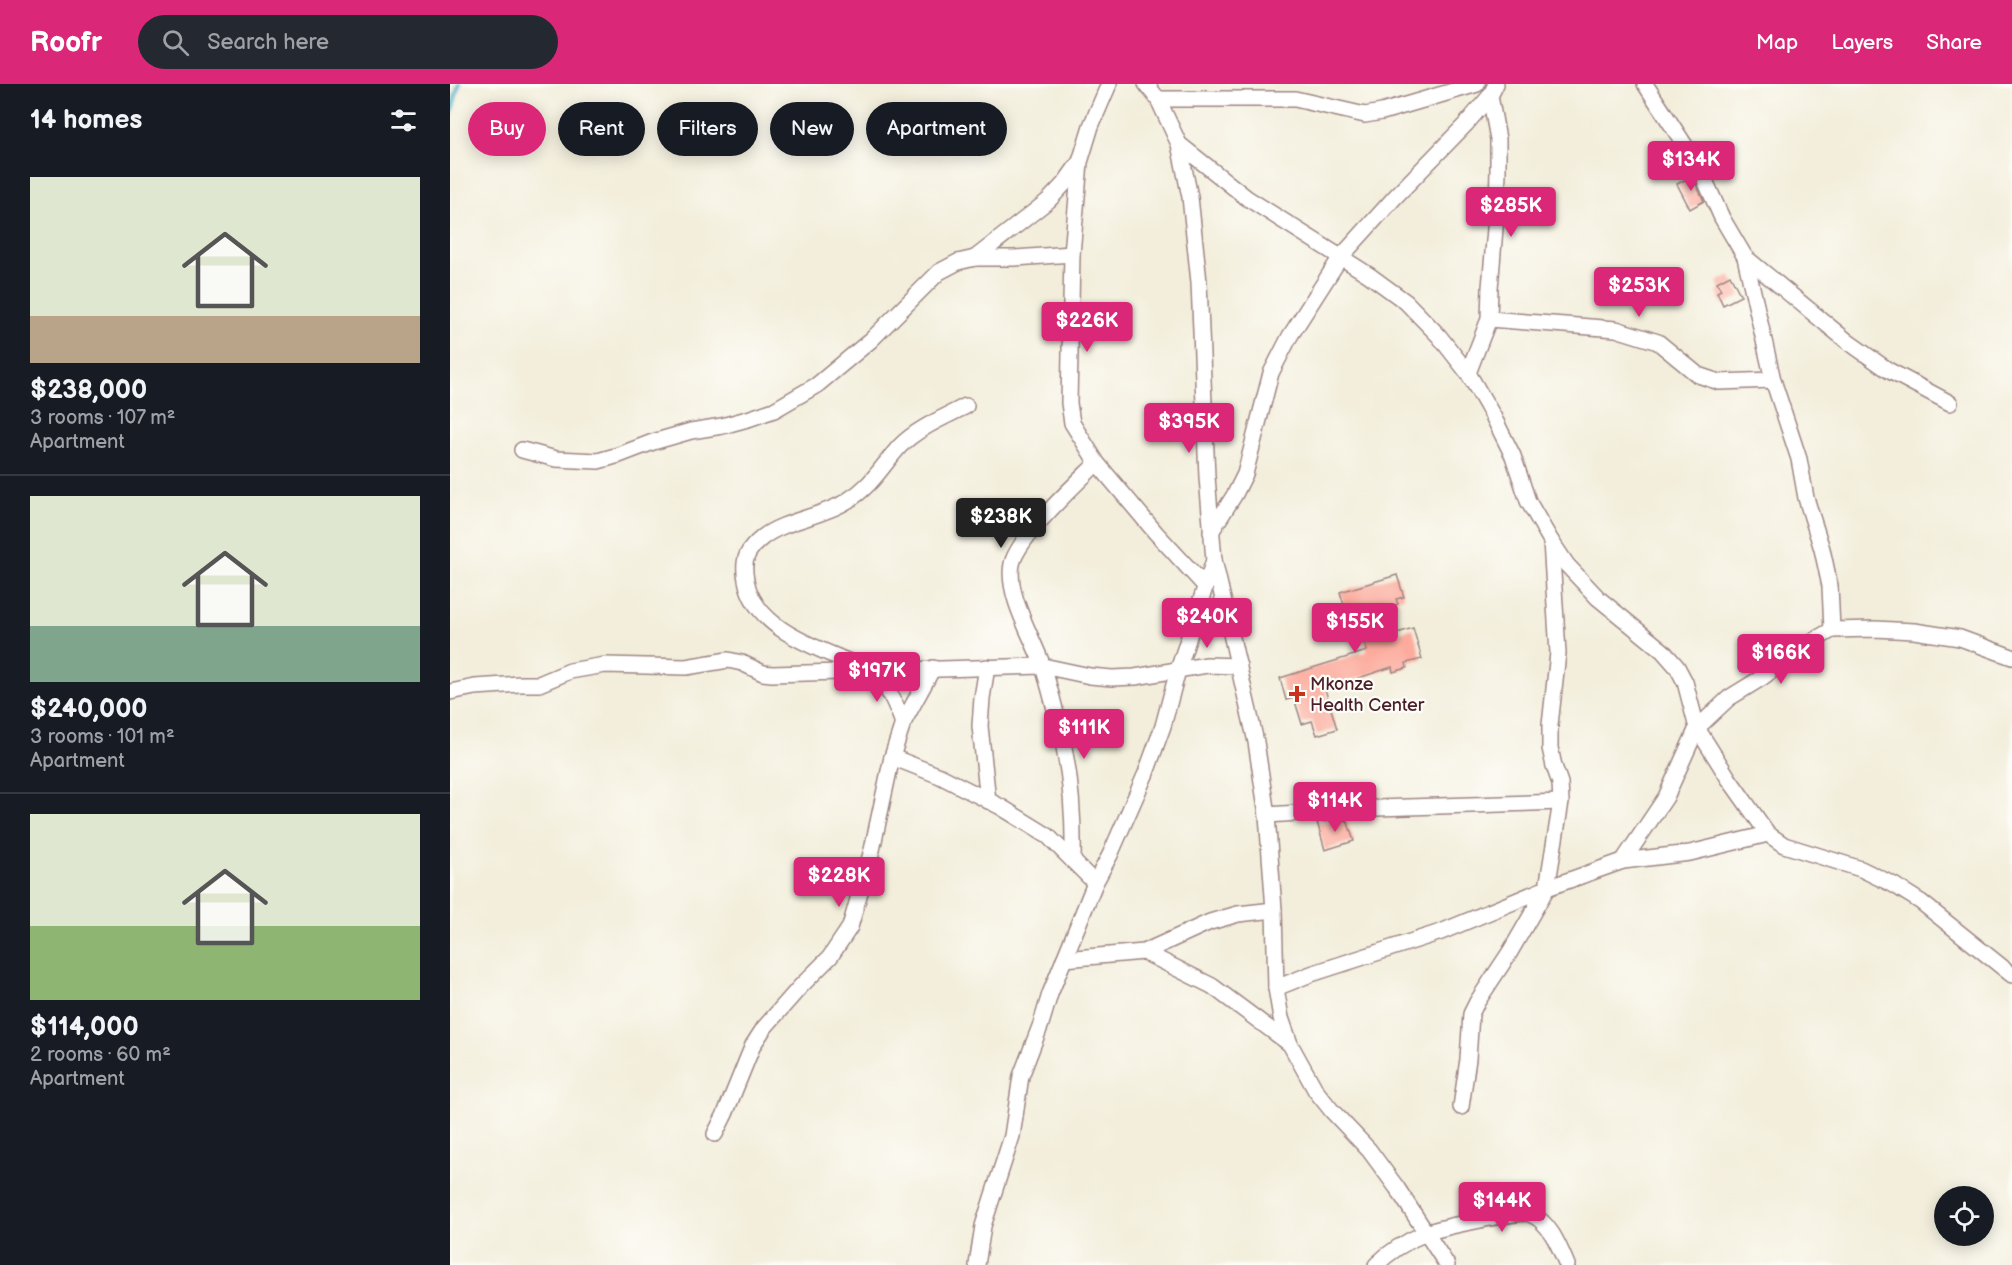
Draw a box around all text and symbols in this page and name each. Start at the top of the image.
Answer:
search box [138,15,558,69]
text: Roofr [30,26,102,59]
icon: search [159,26,192,59]
text: Search here [207,29,329,56]
text: Map [1756,30,1798,55]
text: Layers [1831,30,1893,55]
text: Share [1926,30,1982,55]
chip: Buy [468,102,546,156]
chip: Rent [558,102,645,156]
chip: Filters [657,102,758,156]
chip: New [770,102,854,156]
chip: Apartment [866,102,1007,156]
icon: filters [387,104,420,137]
text: 14 homes [30,105,142,136]
pin: $134K [1649,141,1733,192]
text: $134K [1662,148,1720,172]
pin: $285K [1469,187,1553,238]
text: $285K [1480,194,1542,218]
icon: home [171,216,279,324]
pin: $253K [1597,267,1681,318]
text: $253K [1608,274,1670,298]
pin: $226K [1045,302,1129,353]
text: $226K [1056,309,1118,333]
text: $238,000 [30,375,147,406]
pin: $395K [1147,403,1231,454]
text: 3 rooms · 107 m² [30,406,175,430]
text: $395K [1158,410,1220,434]
text: Apartment [30,430,125,454]
pin: $238K [959,498,1043,549]
text: $238K [970,505,1032,529]
icon: home [171,535,279,643]
pin: $240K [1165,598,1249,649]
pin: $155K [1313,603,1397,654]
text: $240K [1176,605,1238,629]
text: $155K [1326,610,1384,634]
pin: $166K [1739,634,1823,685]
text: $166K [1751,641,1811,665]
pin: $197K [835,652,919,703]
text: $197K [848,659,906,683]
place label: Mkonze Health Center [1310,674,1425,716]
marker: Mkonze Health Center [1288,685,1306,703]
text: $240,000 [30,694,148,725]
pin: $111K [1042,709,1126,760]
text: $111K [1058,716,1110,740]
text: 3 rooms · 101 m² [30,725,175,749]
text: Apartment [30,749,125,773]
pin: $114K [1293,782,1377,833]
text: $114K [1307,789,1363,813]
icon: home [171,853,279,961]
pin: $228K [797,857,881,908]
text: $228K [808,864,870,888]
text: $114,000 [30,1012,139,1043]
text: 2 rooms · 60 m² [30,1043,171,1067]
text: Apartment [30,1067,125,1091]
pin: $144K [1460,1182,1544,1233]
map controls [1934,1186,1994,1246]
button: locate [1934,1186,1994,1246]
text: $144K [1473,1189,1531,1213]

